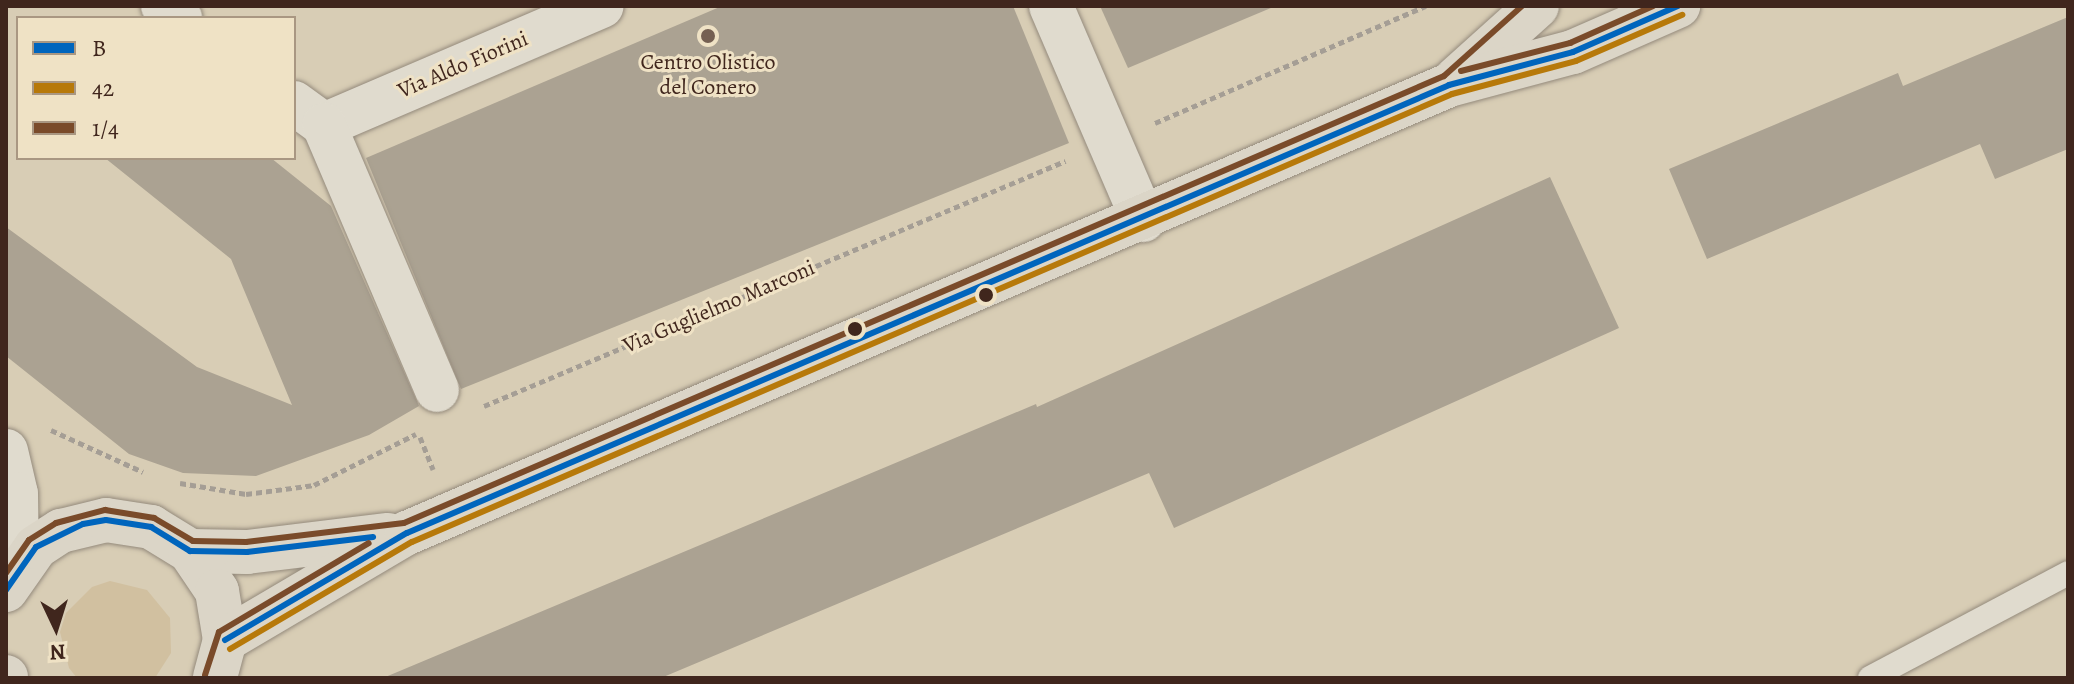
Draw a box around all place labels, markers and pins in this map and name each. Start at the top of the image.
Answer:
marker: Centro Olistico del Conero [699,27,717,45]
place label: Centro Olistico del Conero [640,49,776,100]
unlabelled marker [978,287,994,303]
unlabelled marker [847,321,863,337]

